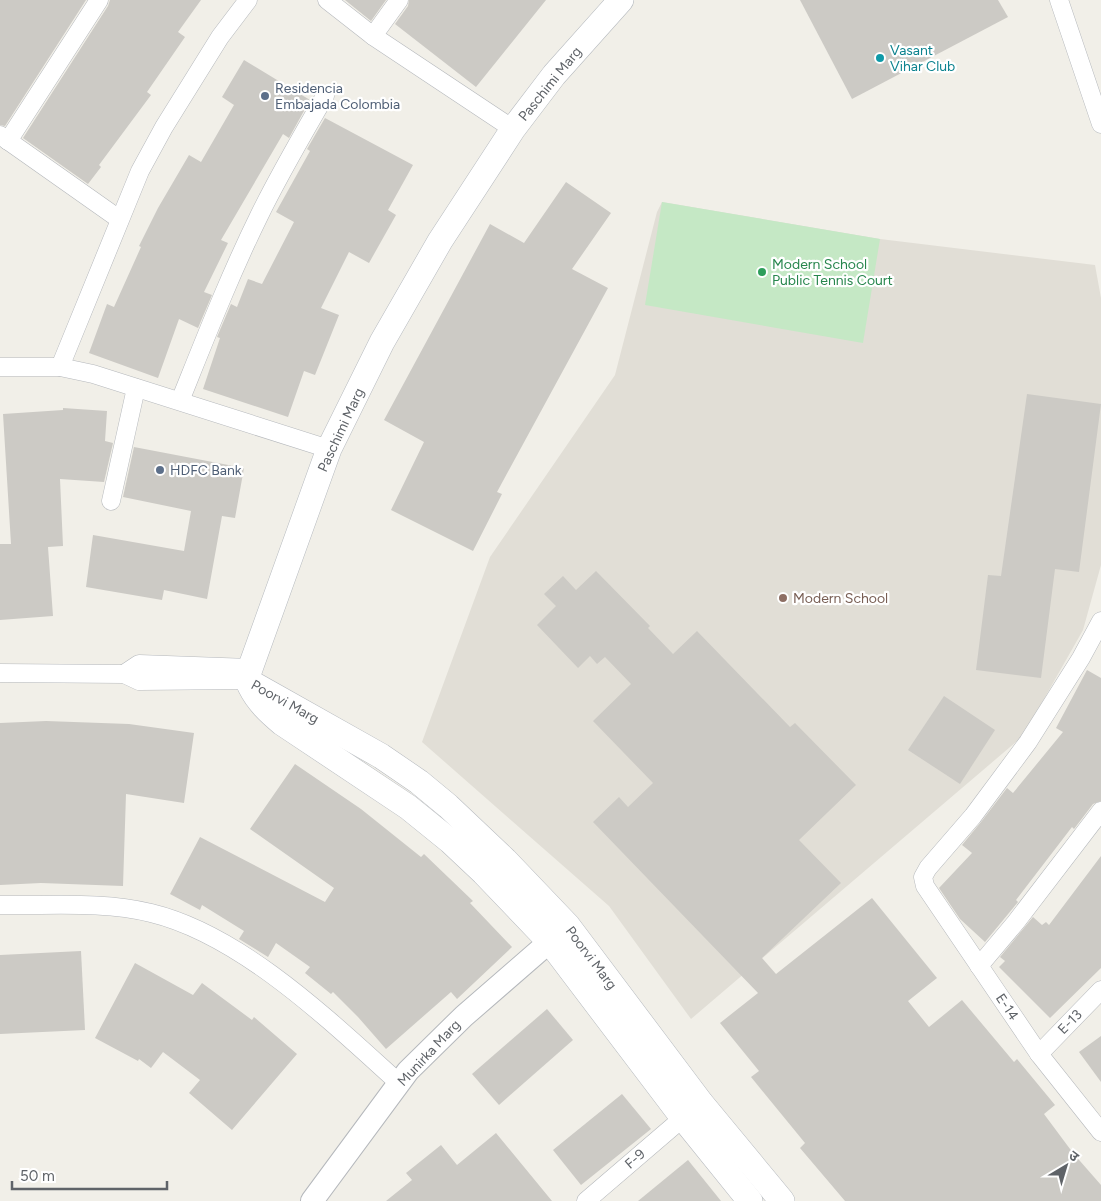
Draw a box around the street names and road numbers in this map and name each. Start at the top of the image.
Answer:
street label: Paschimi Marg [515,43,585,125]
street label: Paschimi Marg [314,385,368,475]
street label: Poorvi Marg [248,676,322,728]
street label: Poorvi Marg [562,923,620,993]
street label: E-14 [992,990,1022,1024]
street label: E-13 [1054,1006,1086,1038]
street label: Munirka Marg [394,1016,464,1090]
street label: F-9 [621,1146,649,1172]

